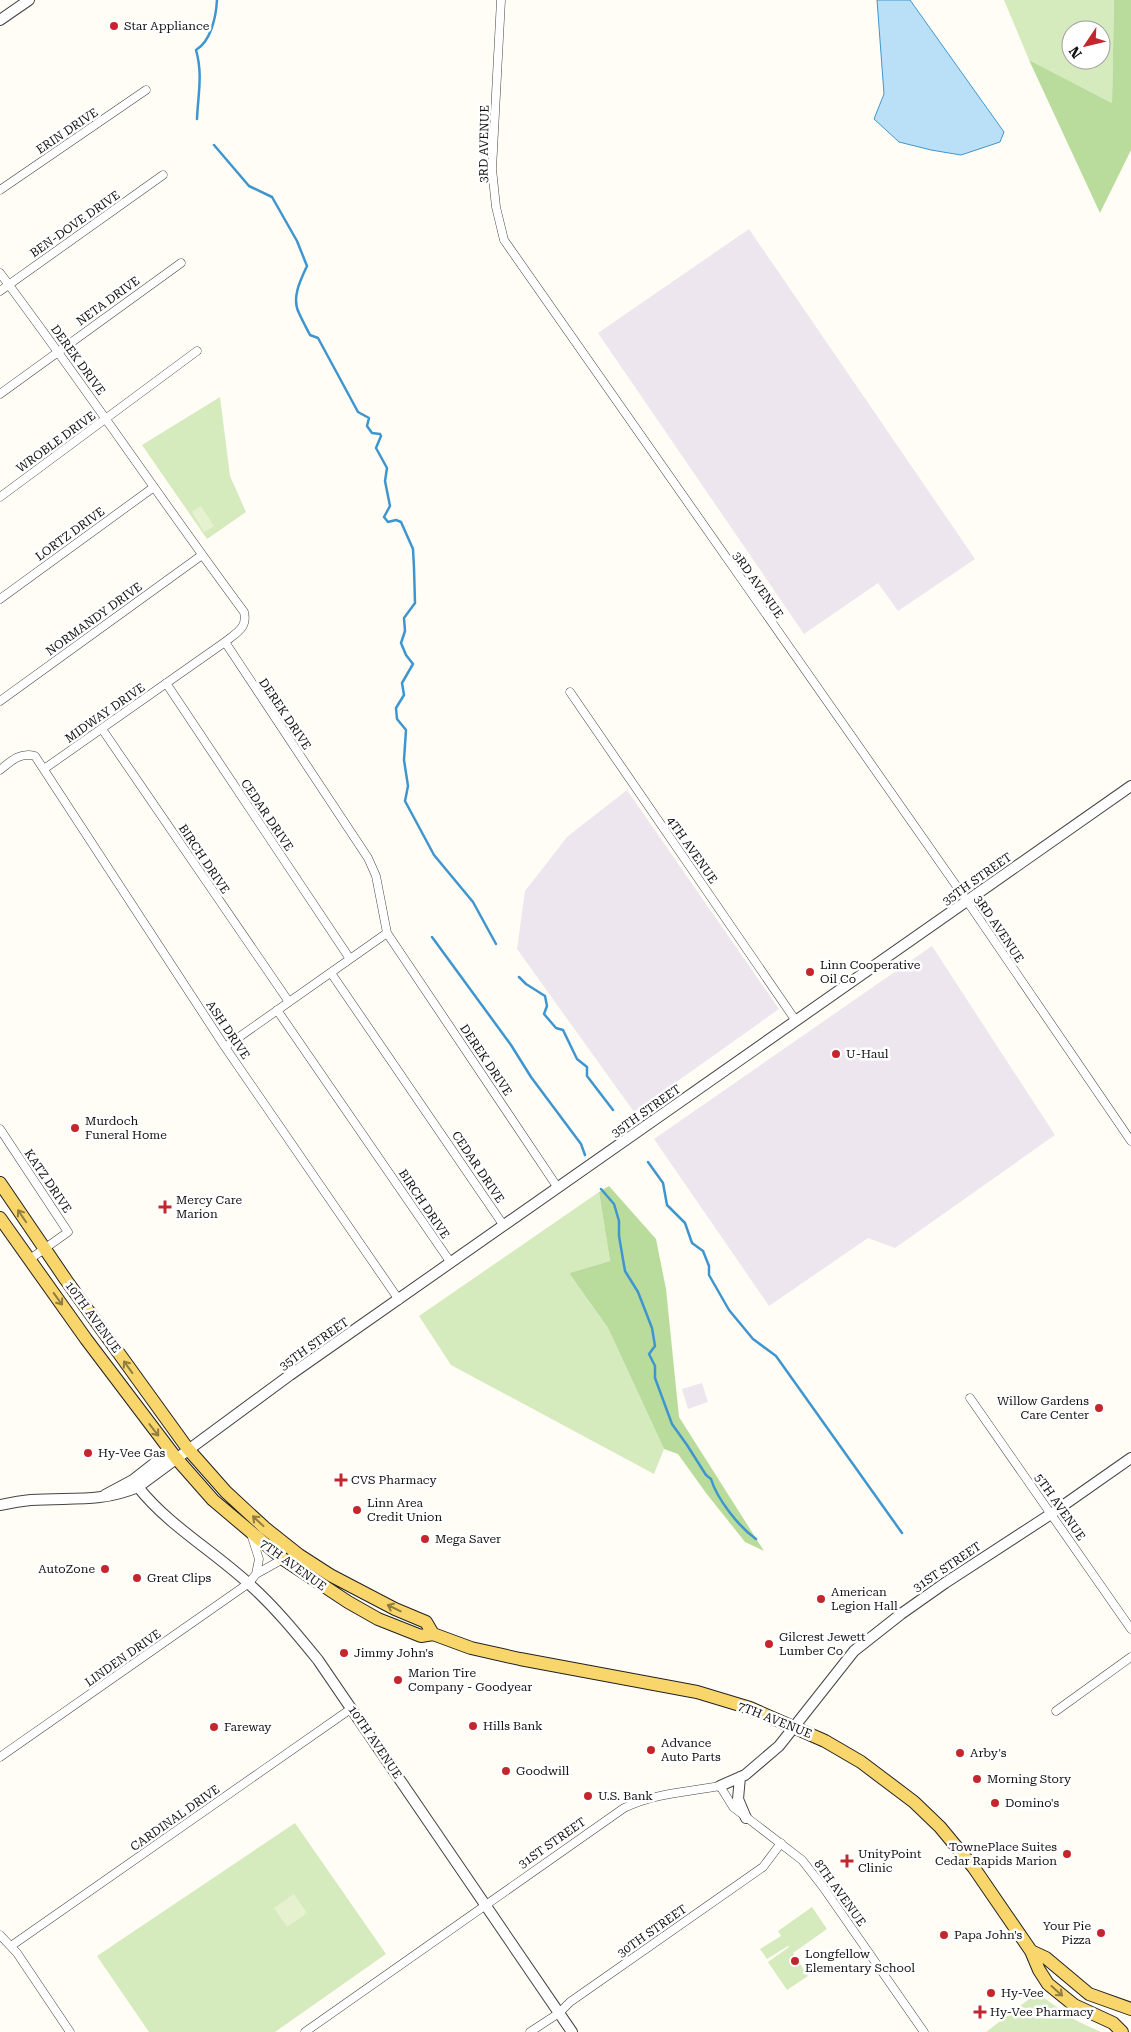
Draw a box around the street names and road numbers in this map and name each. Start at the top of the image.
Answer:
street label: ERIN DRIVE [33,105,101,157]
street label: 3RD AVENUE [476,105,492,183]
street label: BEN-DOVE DRIVE [27,188,123,260]
street label: NETA DRIVE [74,273,142,329]
street label: DEREK DRIVE [48,322,108,398]
street label: WROBLE DRIVE [14,409,98,475]
street label: LORTZ DRIVE [33,504,107,564]
street label: 3RD AVENUE [730,549,786,621]
street label: NORMANDY DRIVE [43,579,145,659]
street label: DEREK DRIVE [256,676,314,752]
street label: MIDWAY DRIVE [62,680,148,746]
street label: CEDAR DRIVE [238,777,296,853]
street label: 4TH AVENUE [664,814,720,886]
street label: BIRCH DRIVE [176,822,232,896]
street label: 35TH STREET [940,850,1014,908]
street label: 3RD AVENUE [971,893,1027,965]
street label: ASH DRIVE [203,998,253,1062]
street label: DEREK DRIVE [457,1022,515,1098]
street label: 35TH STREET [609,1082,683,1140]
street label: CEDAR DRIVE [449,1129,507,1205]
street label: KATZ DRIVE [22,1147,74,1215]
street label: BIRCH DRIVE [396,1167,452,1241]
street label: 10TH AVENUE [62,1278,124,1356]
street label: 35TH STREET [277,1315,351,1373]
street label: 5TH AVENUE [1032,1471,1088,1543]
street label: 7TH AVENUE [257,1536,329,1594]
street label: 31ST STREET [910,1539,984,1595]
street label: LINDEN DRIVE [82,1627,164,1689]
street label: 7TH AVENUE [736,1699,814,1741]
street label: 10TH AVENUE [345,1703,405,1781]
street label: CARDINAL DRIVE [128,1782,222,1854]
street label: 31ST STREET [516,1815,588,1871]
street label: 8TH AVENUE [811,1857,869,1929]
street label: 30TH STREET [615,1902,689,1960]

